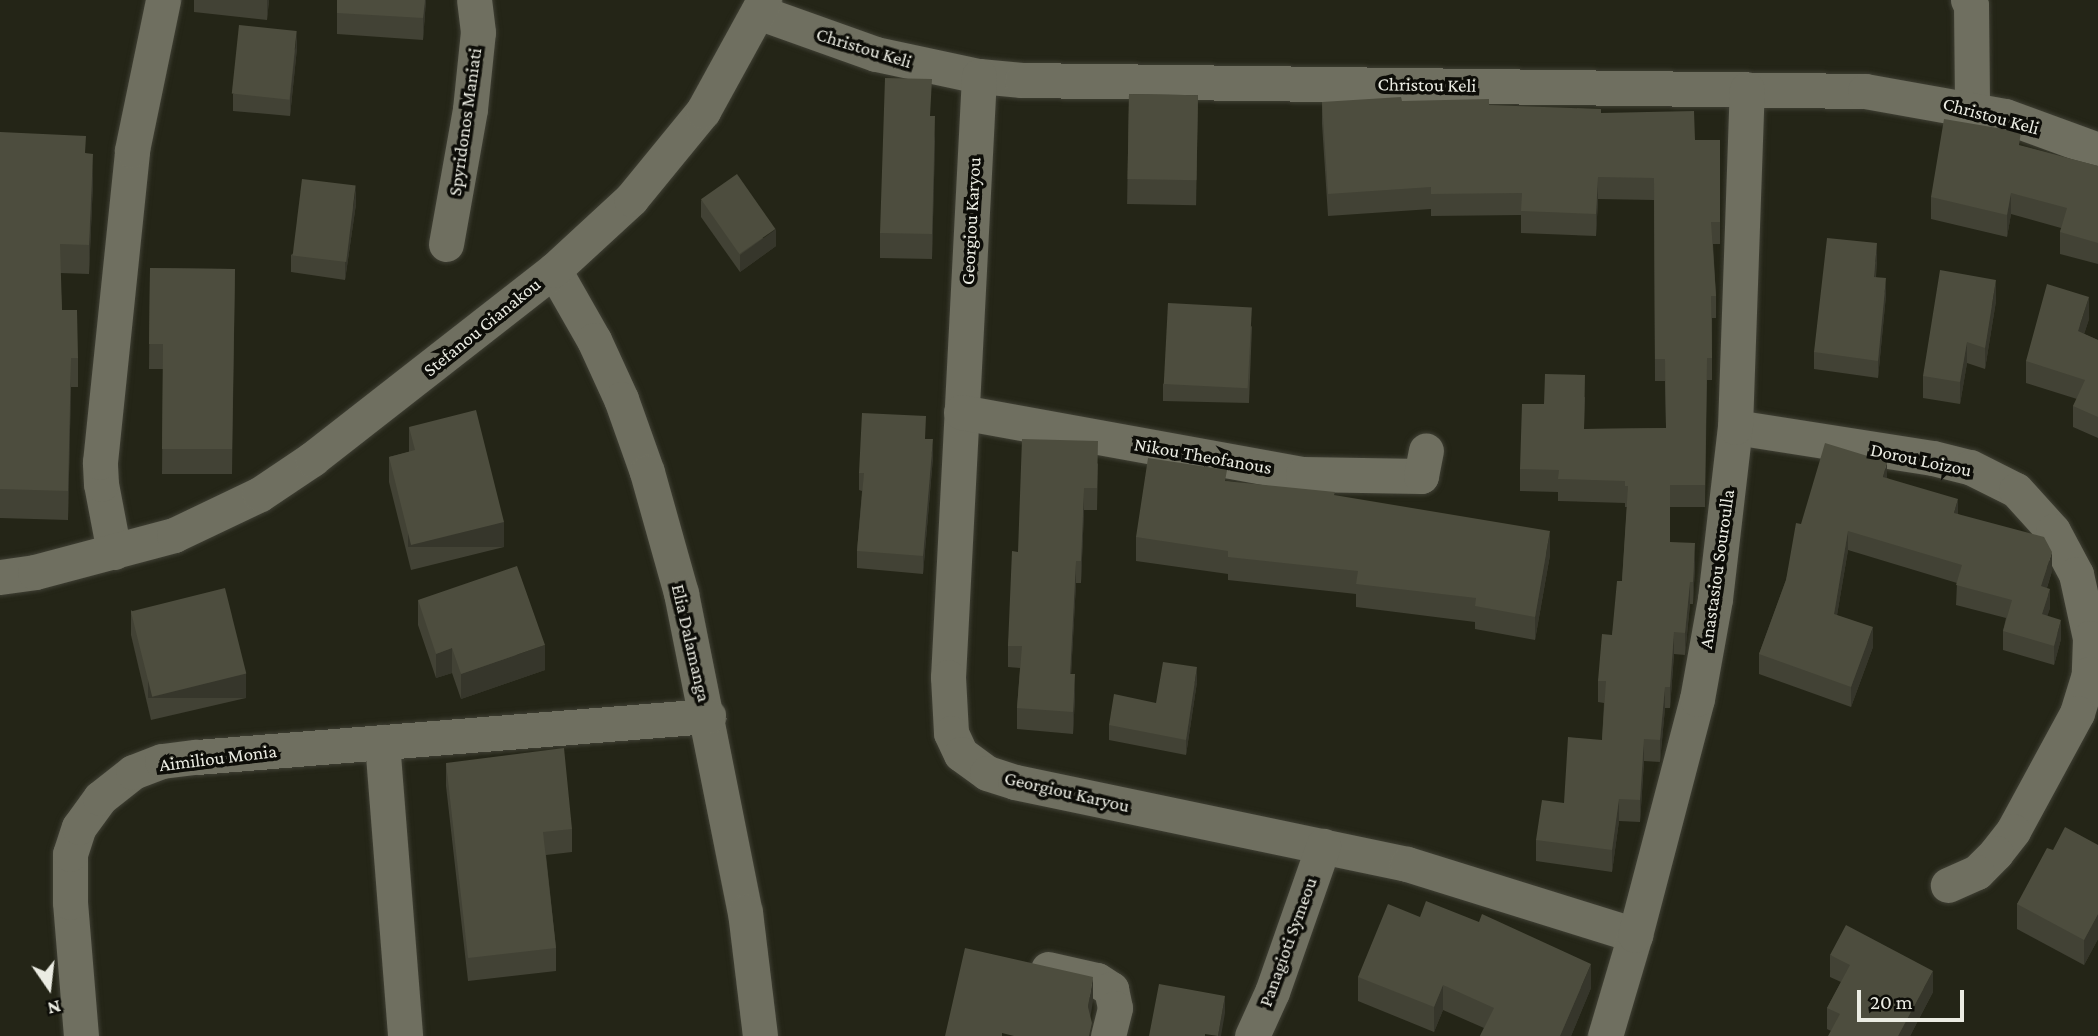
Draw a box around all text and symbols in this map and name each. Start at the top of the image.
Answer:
street label: Christou Keli [813,23,915,73]
street label: Spyridonos Maniati [443,47,487,197]
street label: Christou Keli [1377,73,1477,97]
street label: Christou Keli [1940,92,2042,140]
street label: Georgiou Karyou [956,157,986,285]
street label: Stefanou Gianakou [419,273,545,381]
street label: Nikou Theofanous [1132,433,1274,479]
street label: Dorou Loizou [1868,438,1974,482]
street label: Anastasiou Souroulla [1695,488,1739,650]
street label: Elia Dalamanga [666,582,716,704]
street label: Aimiliou Monia [158,739,278,777]
street label: Georgiou Karyou [1002,767,1132,817]
street label: Panagioti Symeou [1254,874,1322,1010]
north arrow [14,952,84,1022]
scale bar [1860,976,1967,1020]
text: 20 m [1870,990,1913,1014]
text: N [45,996,63,1020]

